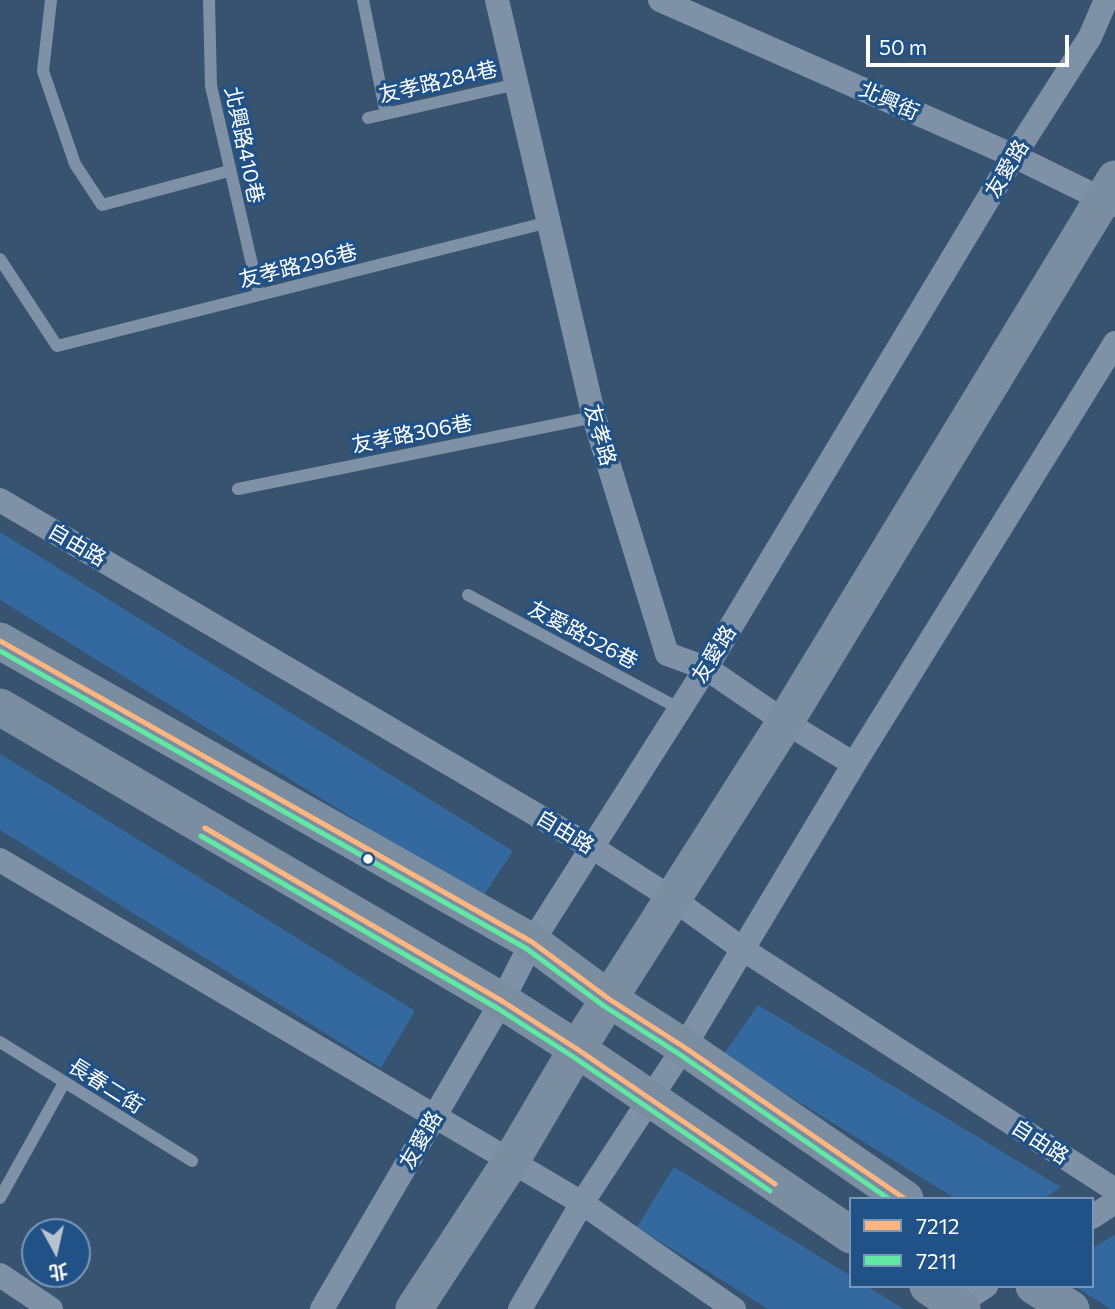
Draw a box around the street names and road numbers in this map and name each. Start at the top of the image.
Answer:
street label: 友孝路284巷 [376,56,500,108]
street label: 北興街 [855,77,923,125]
street label: 北興路410巷 [219,84,269,206]
street label: 友愛路 [980,136,1034,202]
street label: 友孝路296巷 [236,239,360,293]
street label: 友孝路 [579,401,621,469]
street label: 友孝路306巷 [350,410,474,458]
street label: 自由路 [43,518,111,572]
street label: 友愛路526巷 [524,596,642,674]
street label: 友愛路 [687,621,741,687]
street label: 自由路 [532,805,598,859]
street label: 長春二街 [64,1053,148,1119]
street label: 友愛路 [394,1106,448,1174]
street label: 自由路 [1007,1114,1073,1170]

